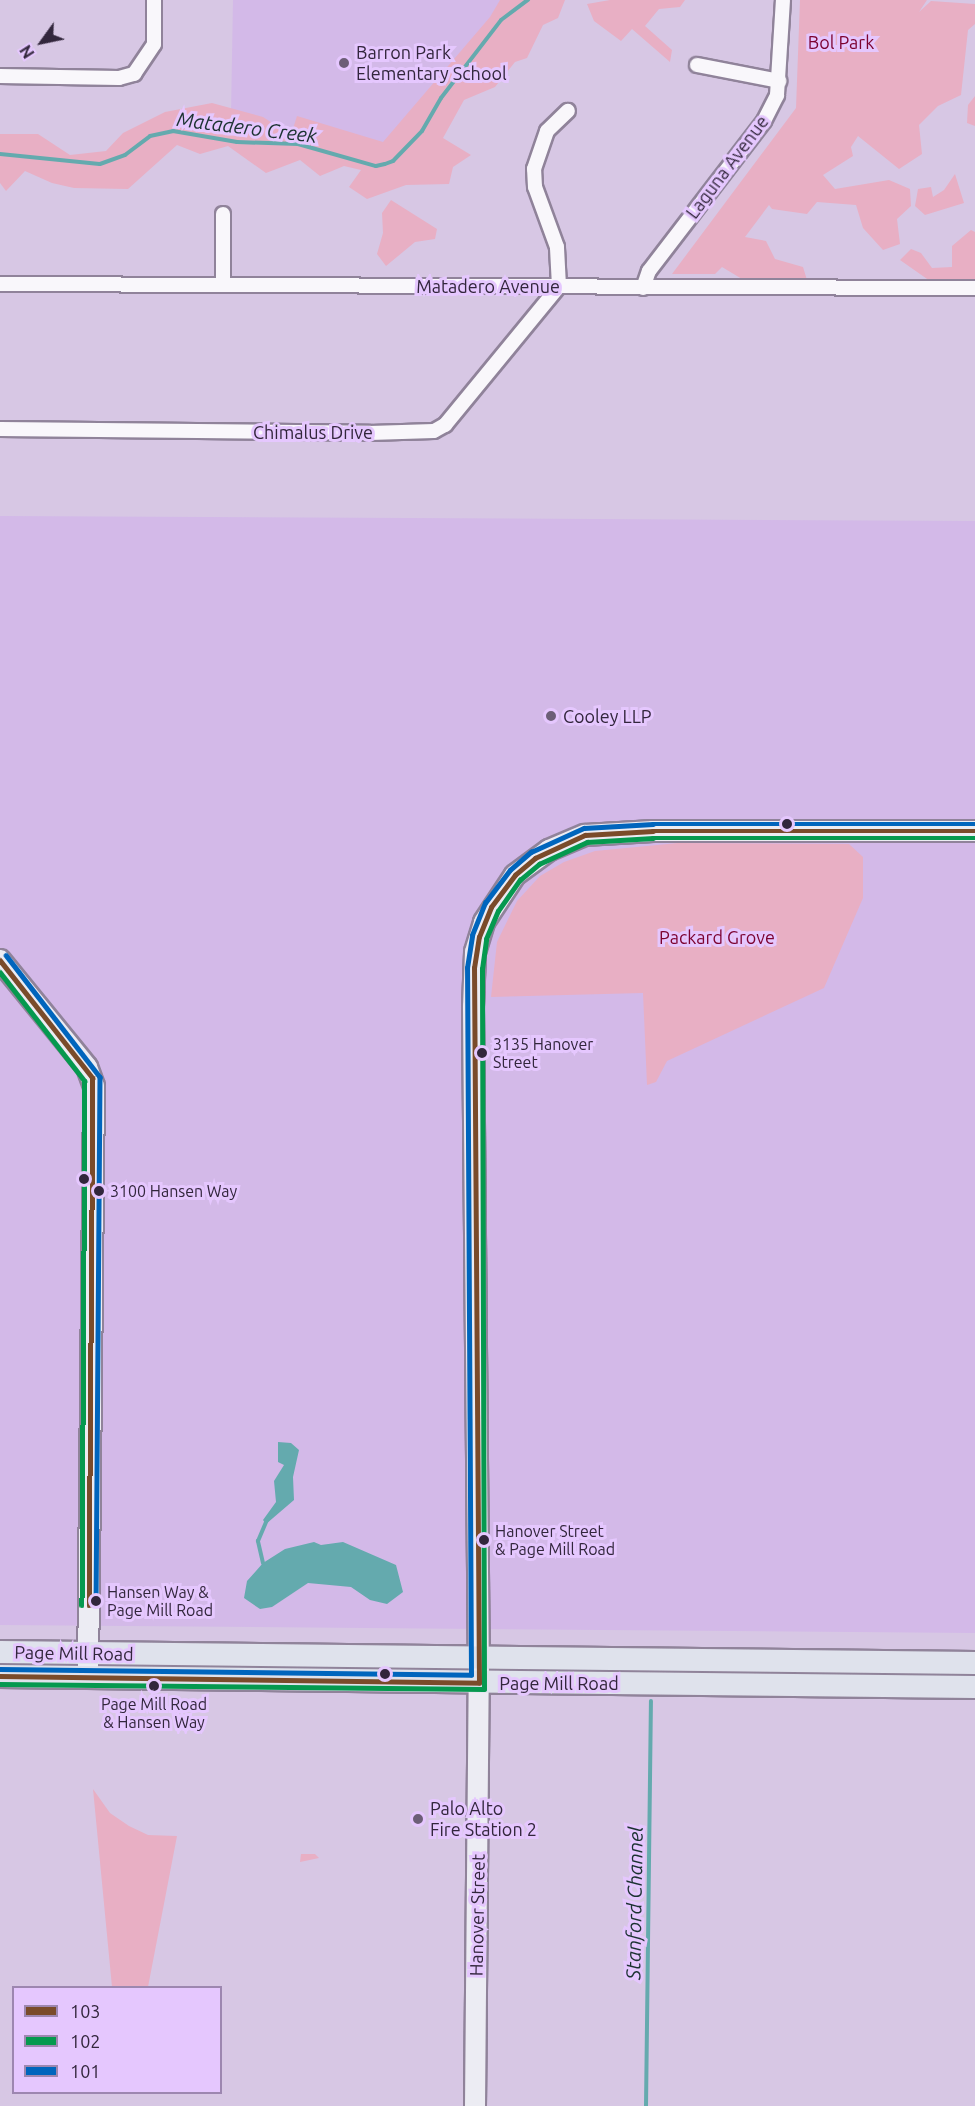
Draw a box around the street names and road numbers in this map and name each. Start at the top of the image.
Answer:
street label: Laguna Avenue [681,111,773,223]
street label: Matadero Avenue [416,275,560,297]
street label: Chimalus Drive [253,421,373,443]
street label: Page Mill Road [14,1641,134,1665]
street label: Page Mill Road [499,1672,619,1694]
street label: Hanover Street [465,1854,489,1976]

